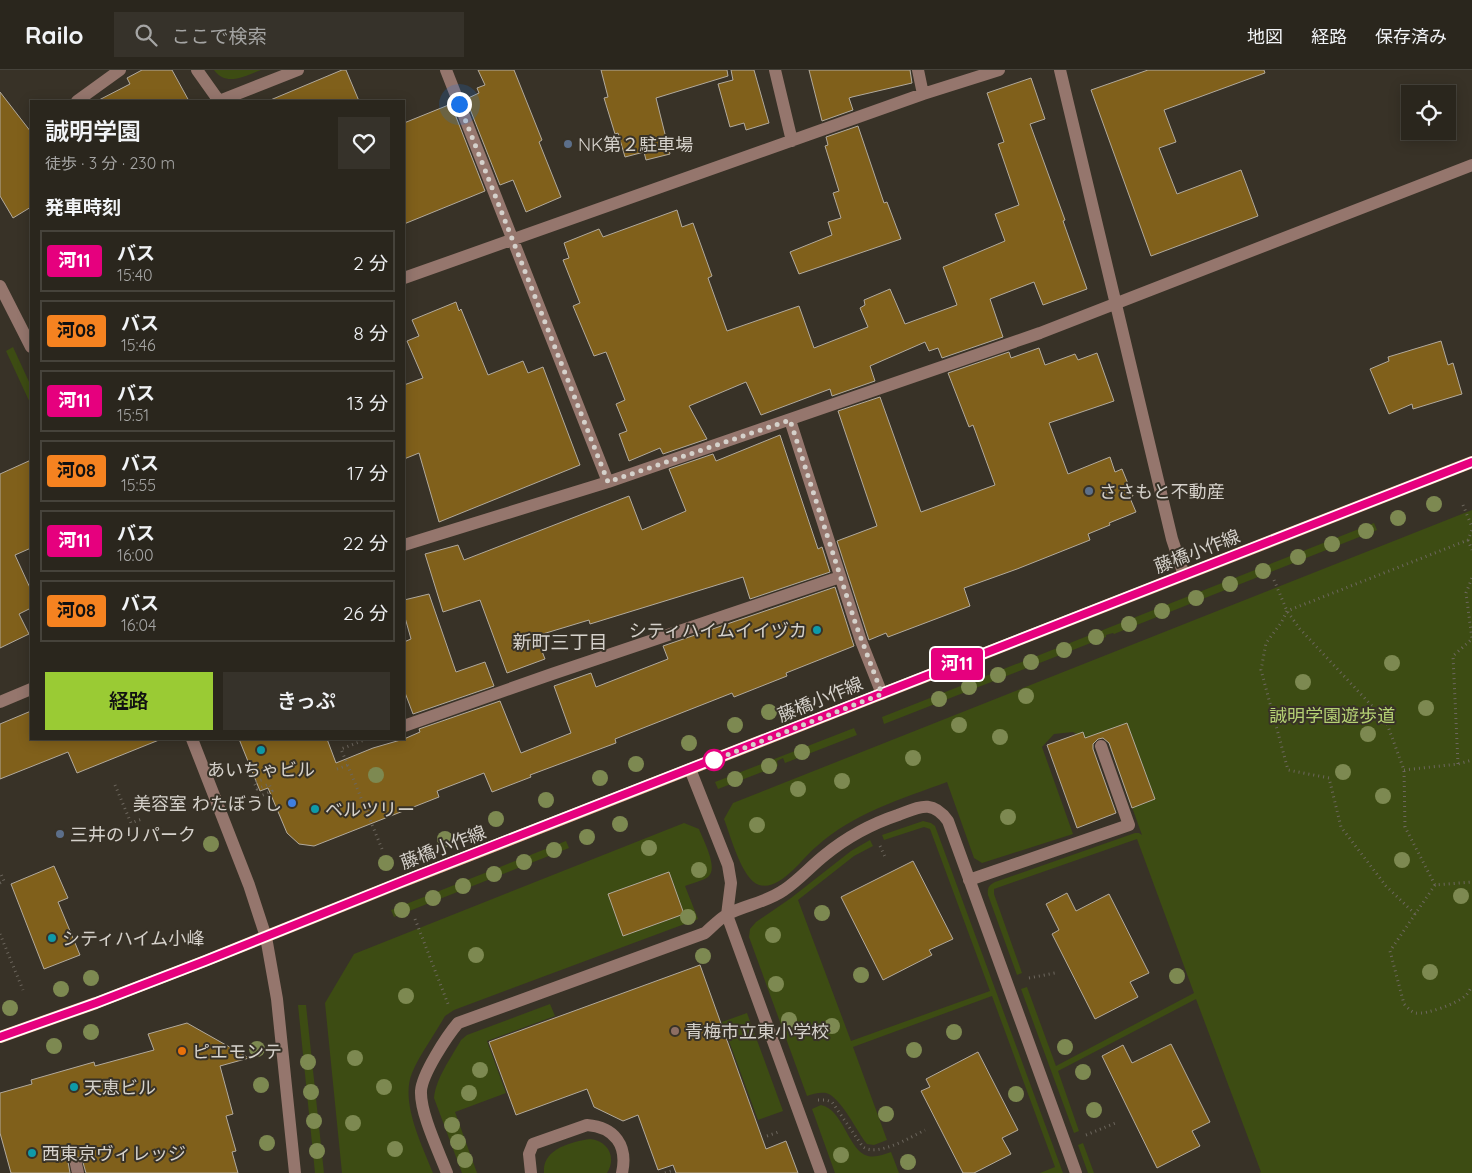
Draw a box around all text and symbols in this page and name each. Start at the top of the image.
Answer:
search box [114,12,464,57]
text: Railo [25,20,84,50]
icon: search [132,21,160,49]
text: ここで検索 [172,24,267,48]
text: 地図 [1247,25,1283,48]
text: 経路 [1311,25,1347,48]
text: 保存済み [1375,25,1447,48]
map controls [1401,85,1456,140]
button: locate [1401,85,1456,140]
your location [447,92,472,117]
text: 誠明学園 [45,116,141,146]
button: heart [338,117,390,169]
place label: NK第２駐車場 [578,133,693,156]
marker: NK第２駐車場 [562,138,574,150]
text: 徒歩 · 3 分 · 230 m [45,153,175,173]
text: 発車時刻 [45,195,121,219]
text: バス [117,241,155,265]
text: 河11 [58,249,91,272]
text: 2 分 [353,251,388,275]
text: 15:40 [117,265,153,285]
text: バス [121,311,159,335]
text: 河08 [57,319,96,342]
text: 8 分 [354,321,388,345]
text: 15:46 [121,335,156,355]
text: バス [117,381,155,405]
text: 河11 [58,389,91,412]
text: 13 分 [347,391,388,415]
text: 15:51 [117,405,149,425]
text: バス [121,451,159,475]
text: 河08 [57,459,96,482]
text: 17 分 [347,461,388,485]
text: 15:55 [121,475,156,495]
place label: ささもと不動産 [1099,480,1225,503]
marker: ささもと不動産 [1083,485,1095,497]
text: バス [117,521,155,545]
street label: 藤橋小作線 [1151,524,1243,578]
text: 河11 [58,529,91,552]
text: 22 分 [343,531,388,555]
text: 16:00 [117,545,154,565]
text: バス [121,591,159,615]
text: 河08 [57,599,96,622]
text: 26 分 [343,601,388,625]
text: 16:04 [121,615,156,635]
place label: シティハイムイイヅカ [629,619,807,642]
marker: シティハイムイイヅカ [811,624,823,636]
district label: 新町三丁目 [512,630,608,654]
line badge: 河11 [928,648,986,680]
text: 河11 [941,652,973,675]
street label: 藤橋小作線 [774,671,866,727]
button: 経路 [45,672,213,730]
button: きっぷ [223,672,390,730]
park label: 誠明学園遊歩道 [1269,704,1395,727]
marker: あいちゃビル [255,744,267,756]
unlabelled marker [703,749,725,771]
place label: あいちゃビル [207,758,315,781]
place label: 美容室 わたぼうし [133,792,282,815]
marker: 美容室 わたぼうし [286,797,298,809]
place label: ベルツリー [325,798,415,821]
marker: ベルツリー [309,803,321,815]
street label: 藤橋小作線 [397,820,489,874]
place label: 三井のリパーク [70,823,196,846]
marker: 三井のリパーク [54,828,66,840]
place label: シティハイム小峰 [62,927,204,950]
marker: シティハイム小峰 [46,932,58,944]
place label: 青梅市立東小学校 [685,1020,829,1043]
marker: 青梅市立東小学校 [669,1025,681,1037]
place label: ピエモンテ [192,1040,282,1063]
marker: ピエモンテ [176,1045,188,1057]
place label: 天恵ビル [84,1076,156,1099]
marker: 天恵ビル [68,1081,80,1093]
place label: 西東京ヴィレッジ [42,1142,186,1165]
marker: 西東京ヴィレッジ [26,1147,38,1159]

